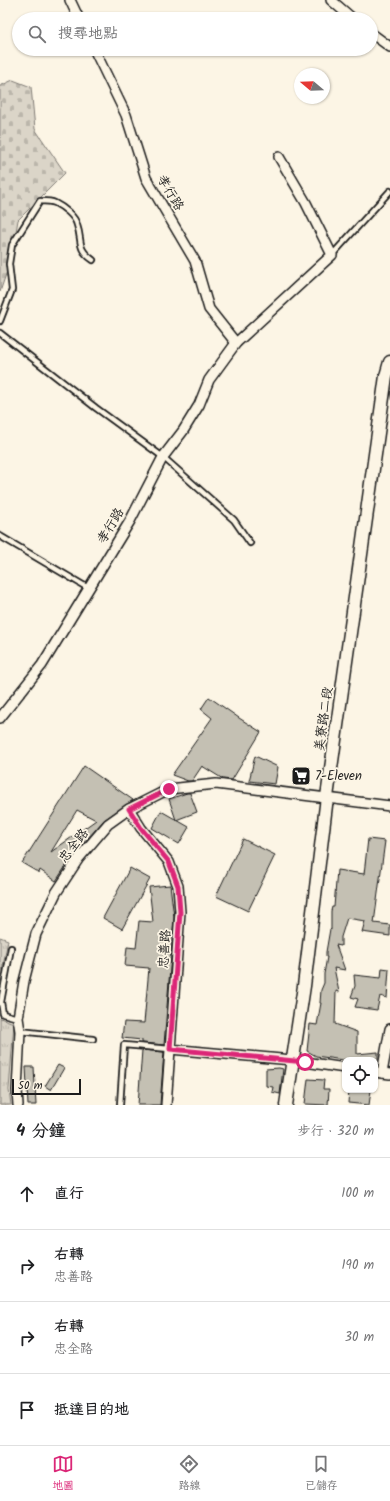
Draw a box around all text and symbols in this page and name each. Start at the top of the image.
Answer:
search box [12,12,378,56]
text: 搜尋地點 [58,22,118,46]
icon: search [26,23,48,45]
north arrow [294,68,330,104]
street label: 孝行路 [151,171,189,215]
street label: 孝行路 [92,504,130,548]
street label: 美寮路二段 [309,685,339,753]
supermarket icon: 7-Eleven [290,765,312,787]
place label: 7-Eleven [315,766,362,787]
route end [160,780,178,798]
street label: 忠全路 [54,824,94,868]
street label: 忠善路 [153,929,177,969]
route start [296,1053,314,1071]
map controls [342,1057,378,1093]
button: locate [342,1057,378,1093]
scale bar [12,1077,81,1096]
text: 50 m [18,1077,43,1095]
text: 4 分鐘 [16,1118,66,1145]
text: 步行 · 320 m [297,1121,374,1142]
text: 直行 [54,1182,84,1206]
icon: ahead [16,1183,38,1205]
text: 100 m [341,1183,374,1204]
text: 右轉 [54,1243,84,1267]
icon: right [16,1255,38,1277]
text: 190 m [342,1255,374,1276]
text: 忠善路 [54,1267,93,1288]
text: 右轉 [54,1315,84,1339]
icon: right [16,1327,38,1349]
text: 30 m [345,1327,374,1348]
text: 忠全路 [54,1339,93,1360]
text: 抵達目的地 [54,1398,129,1422]
icon: arrive [16,1399,38,1421]
tab: 地圖 [52,1453,74,1495]
tab: 路線 [178,1453,200,1495]
tab: 已儲存 [305,1453,338,1495]

